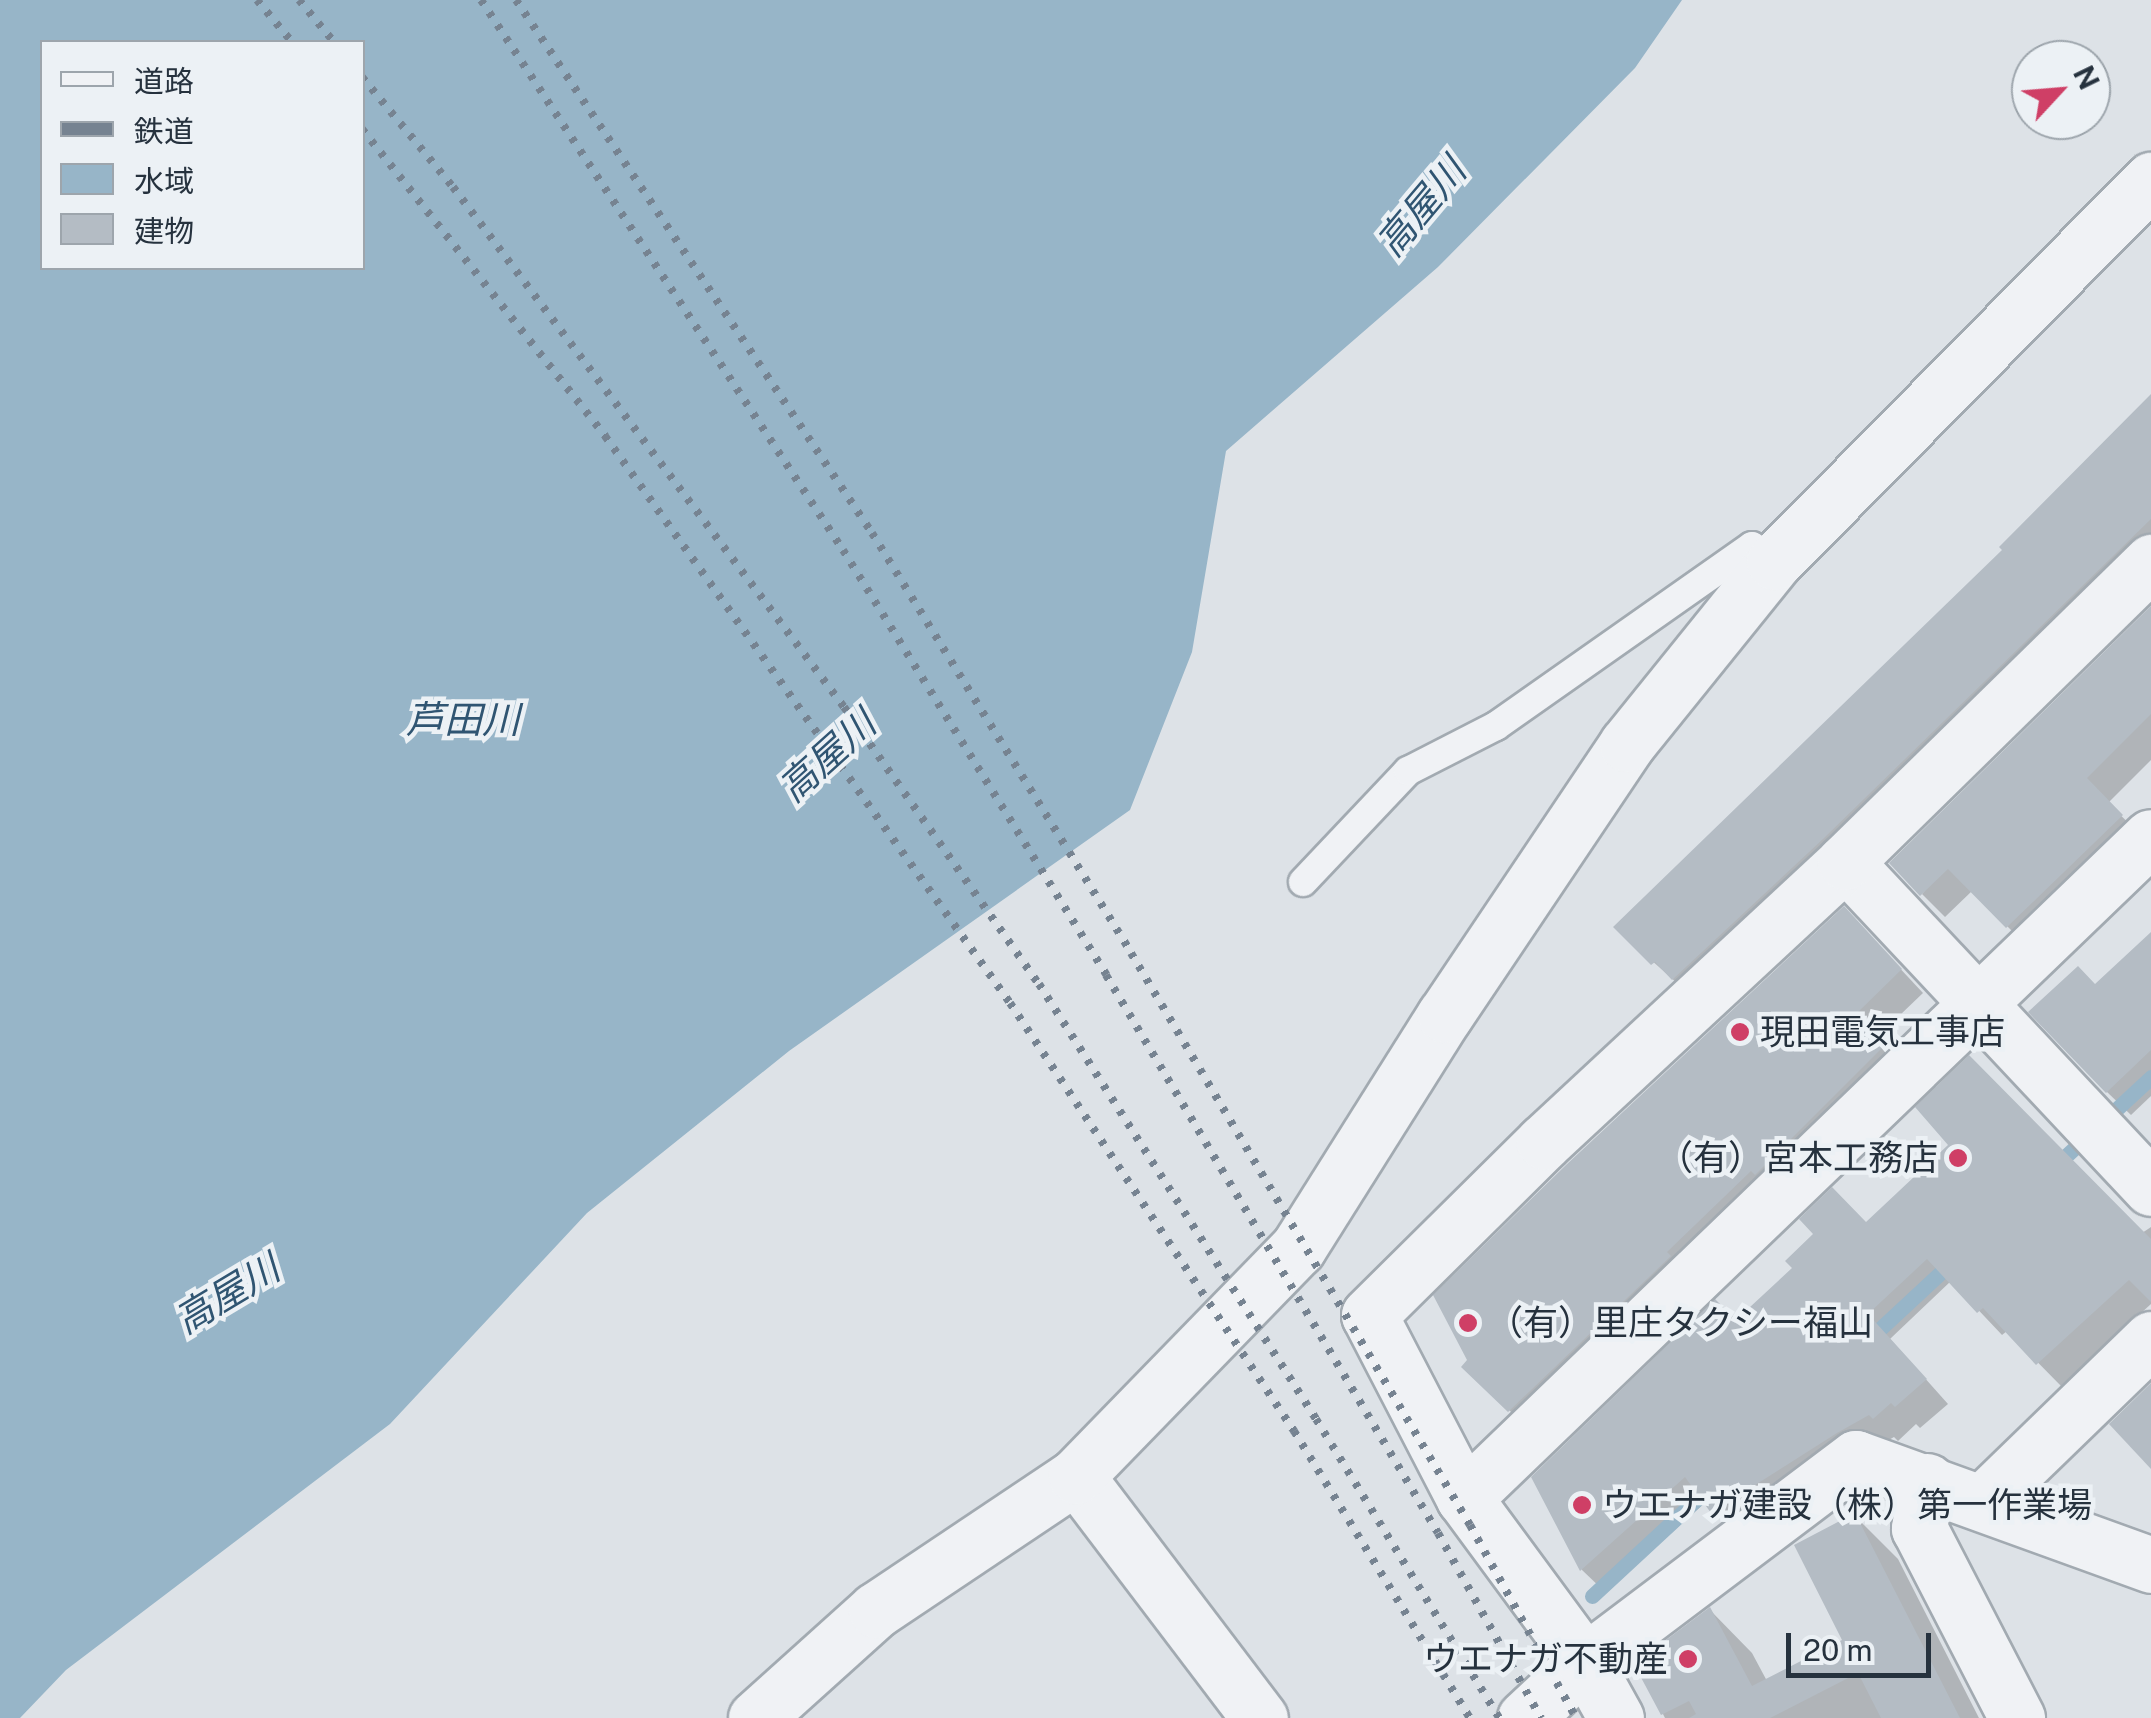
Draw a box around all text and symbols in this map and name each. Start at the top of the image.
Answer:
legend [40,40,365,270]
north arrow [2011,40,2111,140]
text: N [2067,60,2106,95]
text: 道路 [134,63,194,99]
text: 鉄道 [134,113,194,149]
water label: 高屋川 [1367,149,1475,265]
text: 水域 [134,163,194,199]
text: 建物 [134,213,194,249]
water label: 芦田川 [406,697,520,743]
water label: 高屋川 [769,701,885,811]
place label: 現田電気工事店 [1760,1011,2005,1053]
marker: 現田電気工事店 [1729,1021,1751,1043]
place label: （有）宮本工務店 [1658,1137,1938,1179]
marker: （有）宮本工務店 [1947,1147,1969,1169]
water label: 高屋川 [166,1245,288,1343]
place label: （有）里庄タクシー福山 [1488,1302,1873,1344]
marker: （有）里庄タクシー福山 [1457,1312,1479,1334]
place label: ウエナガ建設（株）第一作業場 [1602,1484,2092,1526]
marker: ウエナガ建設（株）第一作業場 [1571,1494,1593,1516]
scale bar [1791,1613,1936,1675]
text: 20 m [1803,1632,1872,1668]
place label: ウエナガ不動産 [1423,1638,1668,1680]
marker: ウエナガ不動産 [1677,1648,1699,1670]

